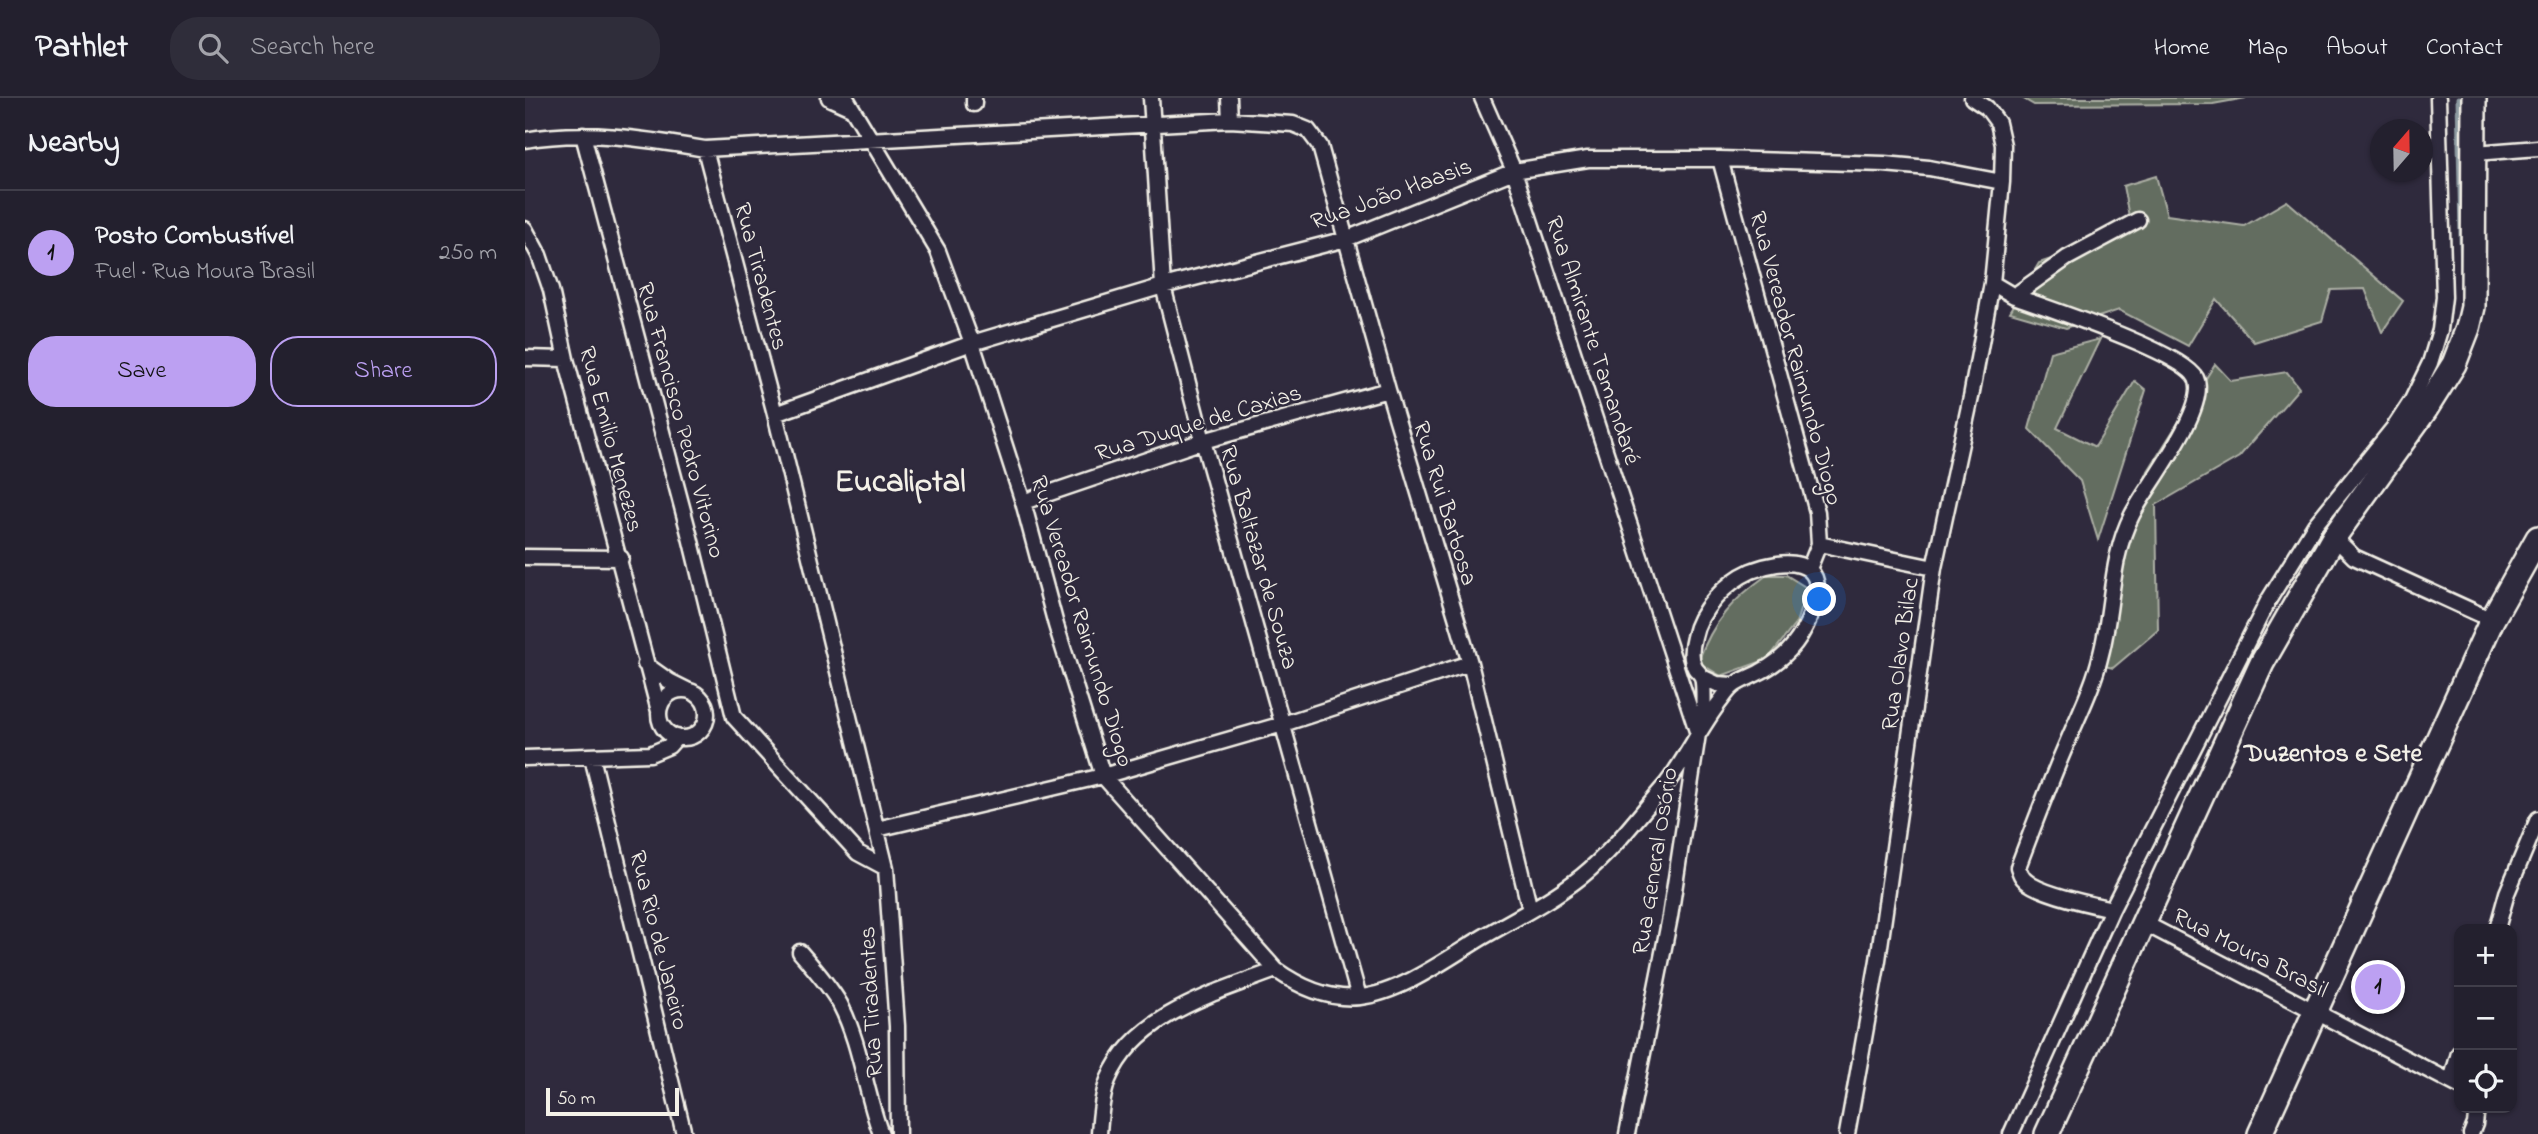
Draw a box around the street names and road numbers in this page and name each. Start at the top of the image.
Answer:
street label: Rua João Haasis [1306,150,1477,241]
street label: Rua Tiradentes [723,199,796,354]
street label: Rua Vereador Raimundo Diogo [1738,208,1851,509]
street label: Rua Almirante Tamandaré [1535,212,1648,470]
street label: Rua Francisco Pedro Vitorino [626,279,733,562]
street label: Rua Emilio Menezes [568,343,651,536]
street label: Rua Duque de Caxias [1091,376,1306,472]
street label: Rua Rui Barbosa [1402,417,1485,590]
street label: Rua Baltazar de Souza [1209,442,1306,674]
street label: Rua Vereador Raimundo Diogo [1020,472,1142,772]
street label: Rua Olavo Bilac [1873,575,1930,733]
street label: Rua General Osório [1624,765,1689,958]
street label: Rua Rio de Janeiro [618,847,697,1034]
street label: Rua Moura Brasil [2166,900,2334,1008]
street label: Rua Tiradentes [851,925,894,1078]

